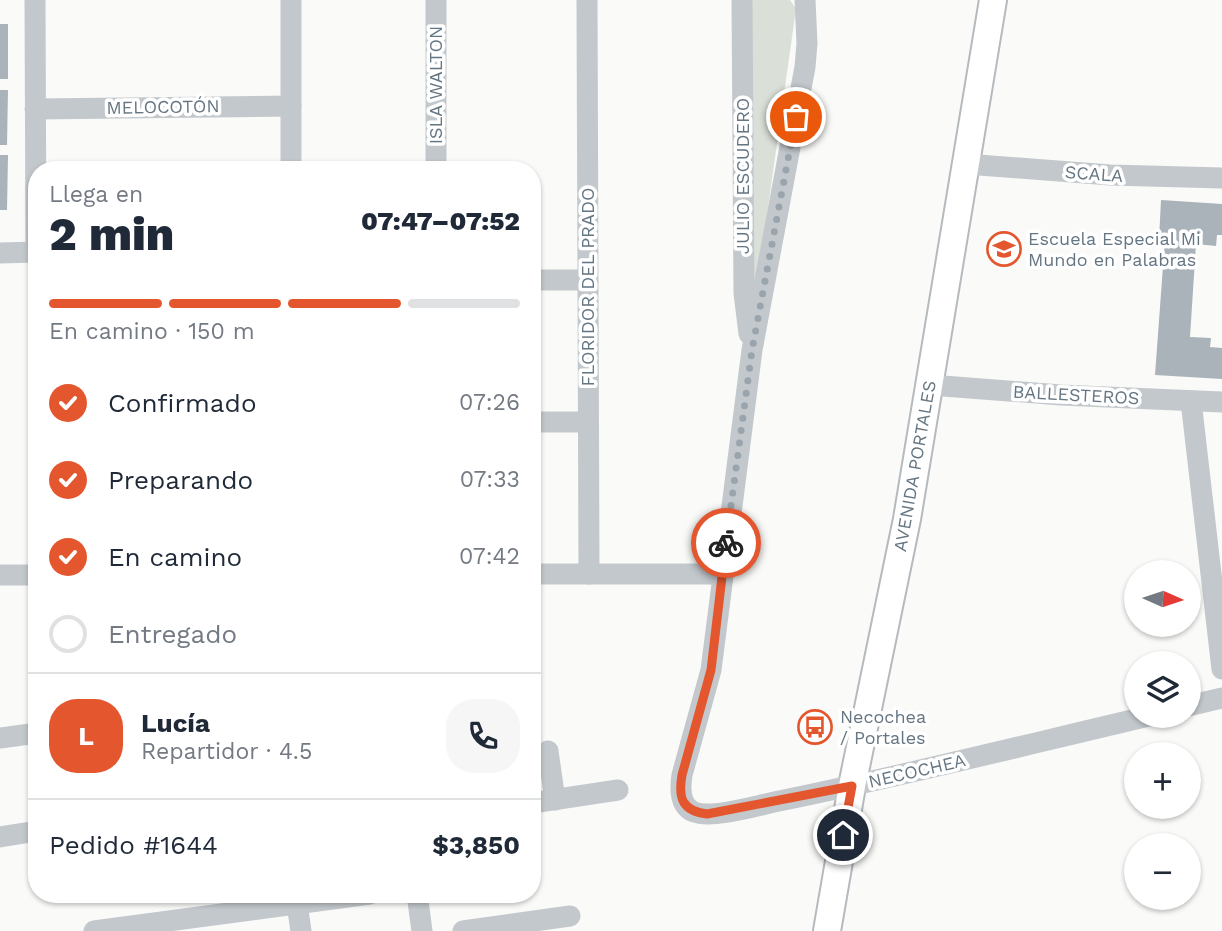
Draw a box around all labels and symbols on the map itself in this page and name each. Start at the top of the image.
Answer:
street label: ISLA WALTON [425,26,446,144]
pin [766,87,826,147]
street label: MELOCOTÓN [106,95,220,118]
street label: JULIO ESCUDERO [732,98,753,254]
street label: SCALA [1064,161,1124,186]
street label: FLORIDOR DEL PRADO [577,188,598,386]
place label: Escuela Especial Mi Mundo en Palabras [1028,228,1201,270]
school or university icon: Escuela Especial Mi Mundo en Palabras [985,230,1023,268]
street label: AVENIDA PORTALES [889,379,940,553]
street label: BALLESTEROS [1012,381,1140,408]
courier [691,508,761,578]
north arrow [1124,560,1200,637]
place label: Necochea / Portales [840,706,926,748]
bus stop icon: Necochea / Portales [796,708,834,746]
street label: NECOCHEA [866,749,968,792]
pin [813,805,873,865]

